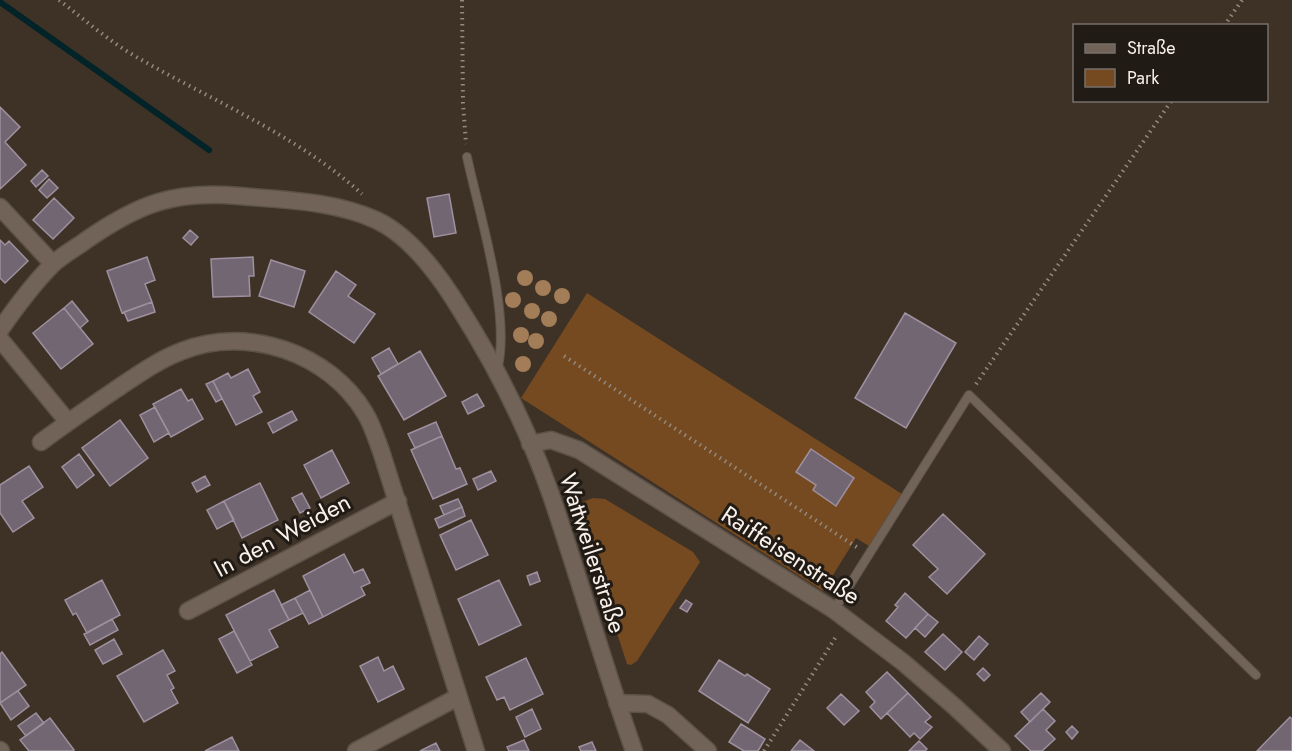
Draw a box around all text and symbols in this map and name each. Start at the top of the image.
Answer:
legend [1073,24,1268,102]
text: Straße [1127,35,1175,61]
text: Park [1127,65,1159,91]
street label: Wattweilerstraße [551,469,635,637]
street label: In den Weiden [207,484,357,586]
street label: Raiffeisenstraße [715,497,867,613]

